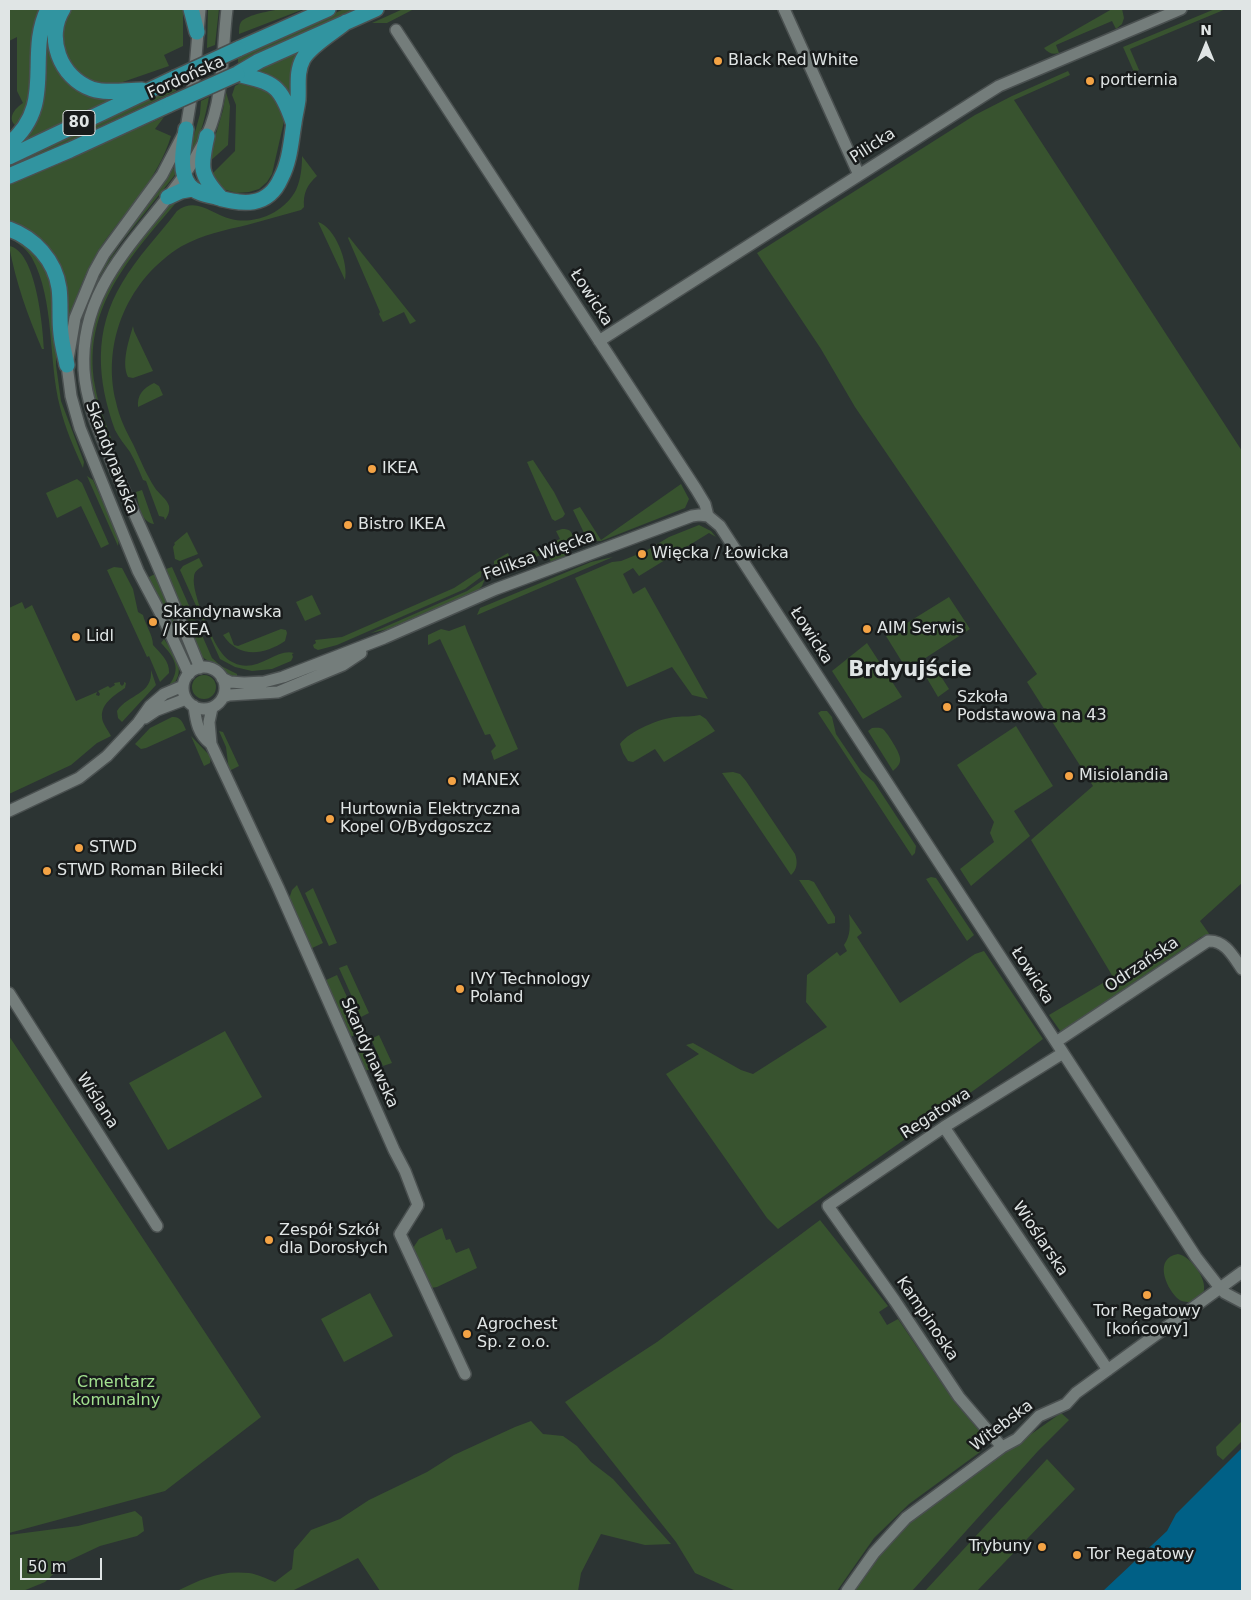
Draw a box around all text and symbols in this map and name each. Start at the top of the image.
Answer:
north arrow [1181,20,1231,70]
text: N [1200,22,1212,38]
place label: Black Red White [728,51,858,71]
street label: Fordońska [145,53,227,103]
marker: Black Red White [712,55,724,67]
place label: portiernia [1100,71,1178,91]
marker: portiernia [1084,75,1096,87]
road number: 80 [63,110,95,136]
street label: Pilicka [847,124,899,168]
street label: Łowicka [566,266,616,330]
street label: Skandynawska [81,399,141,517]
place label: IKEA [382,459,418,479]
marker: IKEA [366,463,378,475]
place label: Bistro IKEA [358,515,445,535]
marker: Bistro IKEA [342,519,354,531]
street label: Feliksa Więcka [481,527,597,585]
place label: Więcka / Łowicka [652,544,789,564]
marker: Więcka / Łowicka [636,548,648,560]
place label: Skandynawska / IKEA [163,603,282,641]
street label: Łowicka [786,604,836,668]
marker: Skandynawska / IKEA [147,616,159,628]
place label: AIM Serwis [877,619,964,639]
marker: AIM Serwis [861,623,873,635]
place label: Lidl [86,627,114,647]
marker: Lidl [70,631,82,643]
district label: Brdyujście [848,658,972,684]
place label: Szkoła Podstawowa na 43 [957,688,1107,726]
marker: Szkoła Podstawowa na 43 [941,701,953,713]
place label: Misiolandia [1079,766,1169,786]
marker: Misiolandia [1063,770,1075,782]
place label: MANEX [462,771,520,791]
marker: MANEX [446,775,458,787]
place label: Hurtownia Elektryczna Kopel O/Bydgoszcz [340,800,520,838]
marker: Hurtownia Elektryczna Kopel O/Bydgoszcz [324,813,336,825]
place label: STWD [89,838,137,858]
marker: STWD [73,842,85,854]
place label: STWD Roman Bilecki [57,861,223,881]
marker: STWD Roman Bilecki [41,865,53,877]
street label: Odrzańska [1101,933,1183,997]
street label: Łowicka [1007,944,1057,1008]
place label: IVY Technology Poland [470,970,590,1008]
marker: IVY Technology Poland [454,983,466,995]
street label: Skandynawska [336,995,402,1111]
street label: Wiślana [72,1070,122,1132]
street label: Regatowa [898,1084,974,1144]
street label: Wioślarska [1008,1198,1072,1280]
place label: Zespół Szkół dla Dorosłych [279,1221,388,1259]
marker: Zespół Szkół dla Dorosłych [263,1234,275,1246]
street label: Kampinoska [892,1273,962,1365]
marker: Tor Regatowy [końcowy] [1141,1289,1153,1301]
place label: Tor Regatowy [końcowy] [1093,1302,1201,1340]
place label: Agrochest Sp. z o.o. [477,1315,558,1353]
marker: Agrochest Sp. z o.o. [461,1328,473,1340]
park label: Cmentarz komunalny [72,1373,160,1411]
street label: Witebska [967,1396,1037,1456]
place label: Trybuny [969,1537,1032,1557]
marker: Trybuny [1036,1541,1048,1553]
place label: Tor Regatowy [1087,1545,1194,1565]
scale bar [22,1548,105,1580]
marker: Tor Regatowy [1071,1549,1083,1561]
text: 50 m [28,1558,66,1576]

